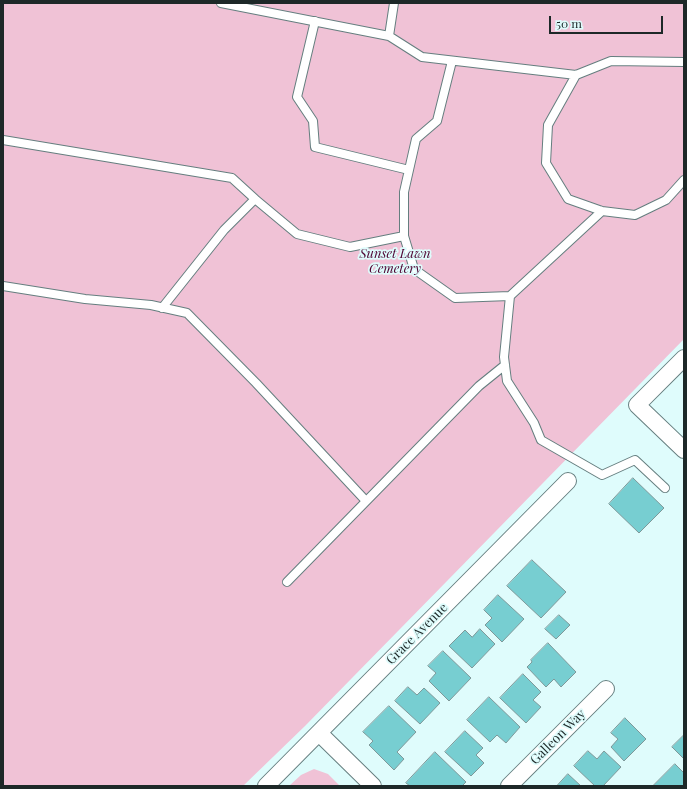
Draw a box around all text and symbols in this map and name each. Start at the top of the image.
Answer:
scale bar [551,8,665,34]
text: 50 m [556,15,582,31]
park label: Sunset Lawn Cemetery [359,246,431,277]
street label: Grace Avenue [383,600,451,668]
street label: Galleon Way [527,706,589,768]

